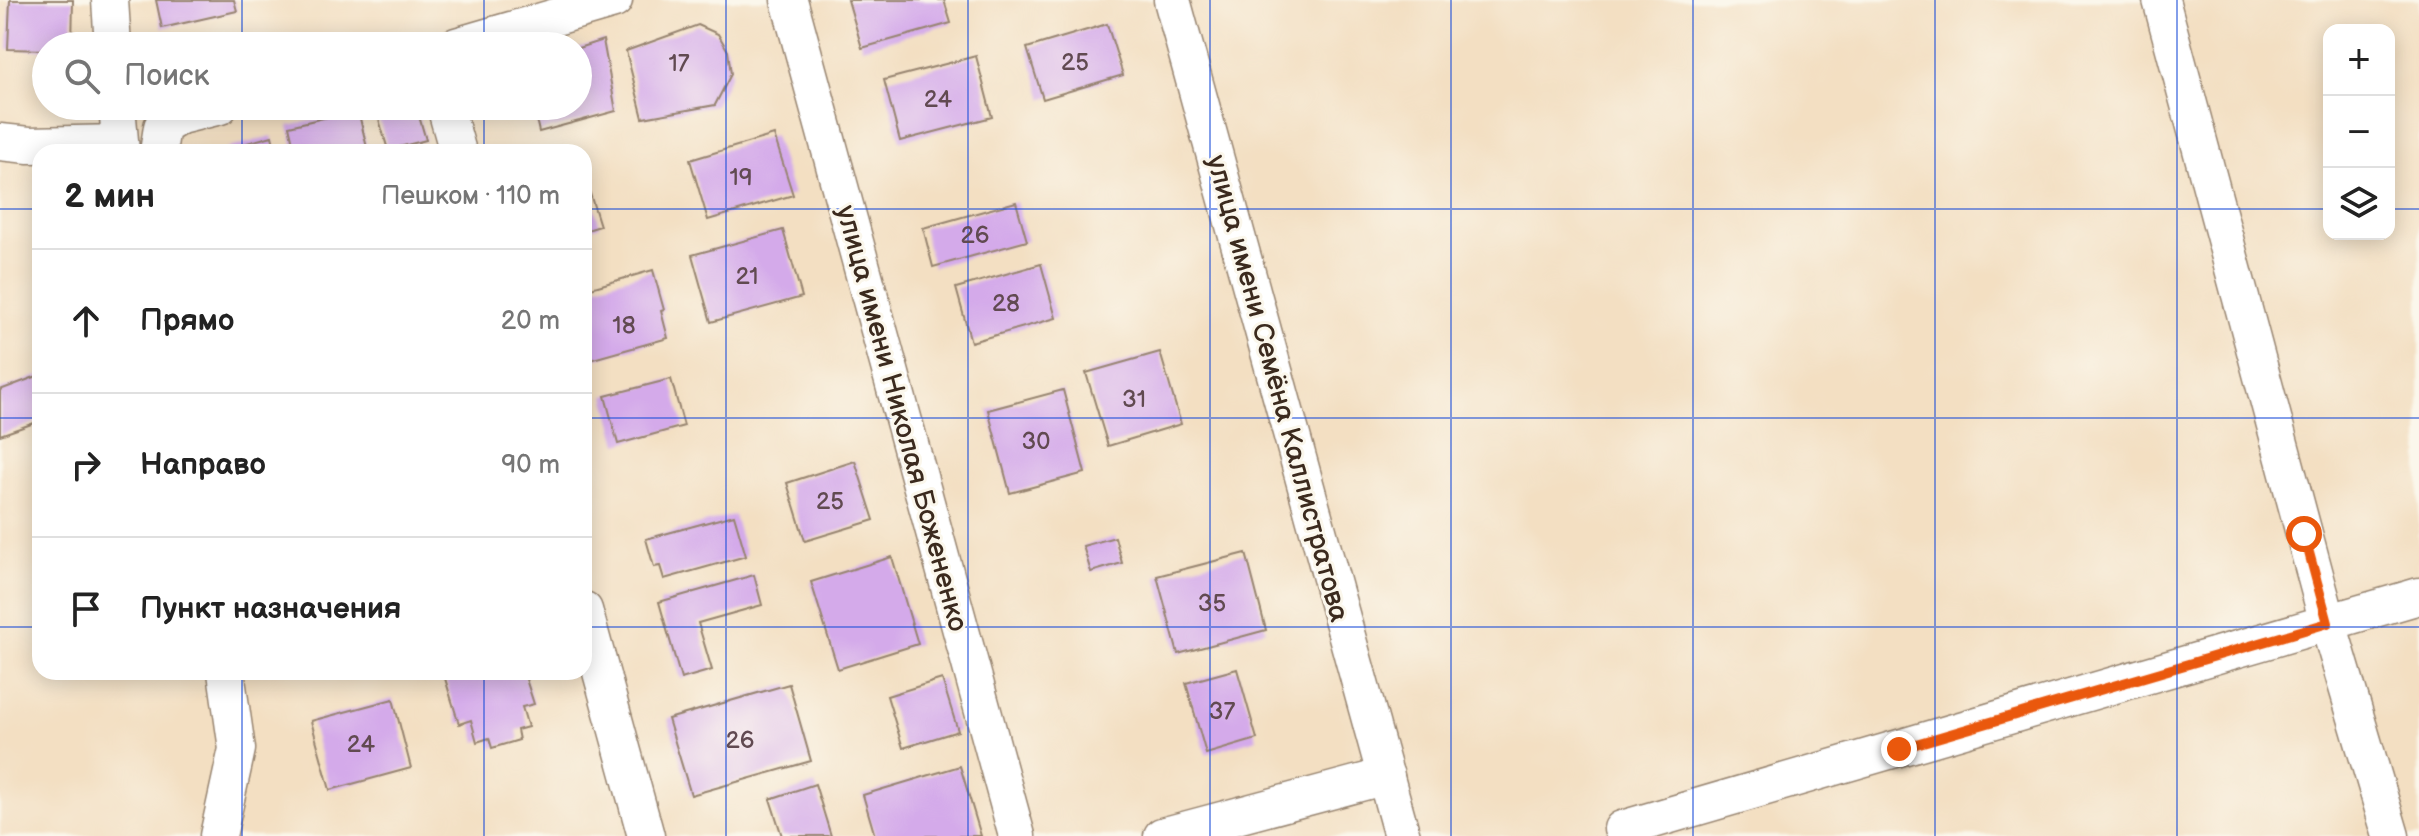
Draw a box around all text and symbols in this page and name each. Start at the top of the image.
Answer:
map controls [2323,24,2395,240]
button: + [2323,24,2395,96]
search box [32,32,592,120]
house number: 25 [1061,48,1089,77]
house number: 17 [668,49,690,78]
icon: search [60,54,104,98]
text: Поиск [124,58,210,94]
house number: 24 [924,85,953,114]
button: − [2323,96,2395,168]
street label: улица имени Семёна Каллистратова [1199,152,1356,626]
house number: 19 [729,163,753,192]
button: layers [2323,168,2395,240]
text: 2 мин [64,176,155,217]
text: Пешком · 110 m [381,181,560,212]
street label: улица имени Николая Божененко [829,202,974,635]
house number: 26 [961,221,989,250]
house number: 21 [735,262,759,291]
house number: 28 [992,289,1020,318]
icon: ahead [64,299,108,343]
text: Прямо [140,303,234,339]
text: 20 m [501,306,560,337]
house number: 18 [612,311,636,340]
house number: 31 [1122,385,1146,414]
house number: 30 [1022,427,1050,456]
icon: right [64,443,108,487]
text: Направо [140,447,266,483]
text: 90 m [501,450,560,481]
house number: 25 [816,487,844,516]
route start [2286,516,2322,552]
icon: arrive [64,587,108,631]
house number: 35 [1198,589,1226,618]
text: Пункт назначения [140,591,401,627]
house number: 37 [1209,697,1235,726]
house number: 26 [726,726,754,755]
house number: 24 [347,730,376,759]
route end [1881,731,1917,767]

